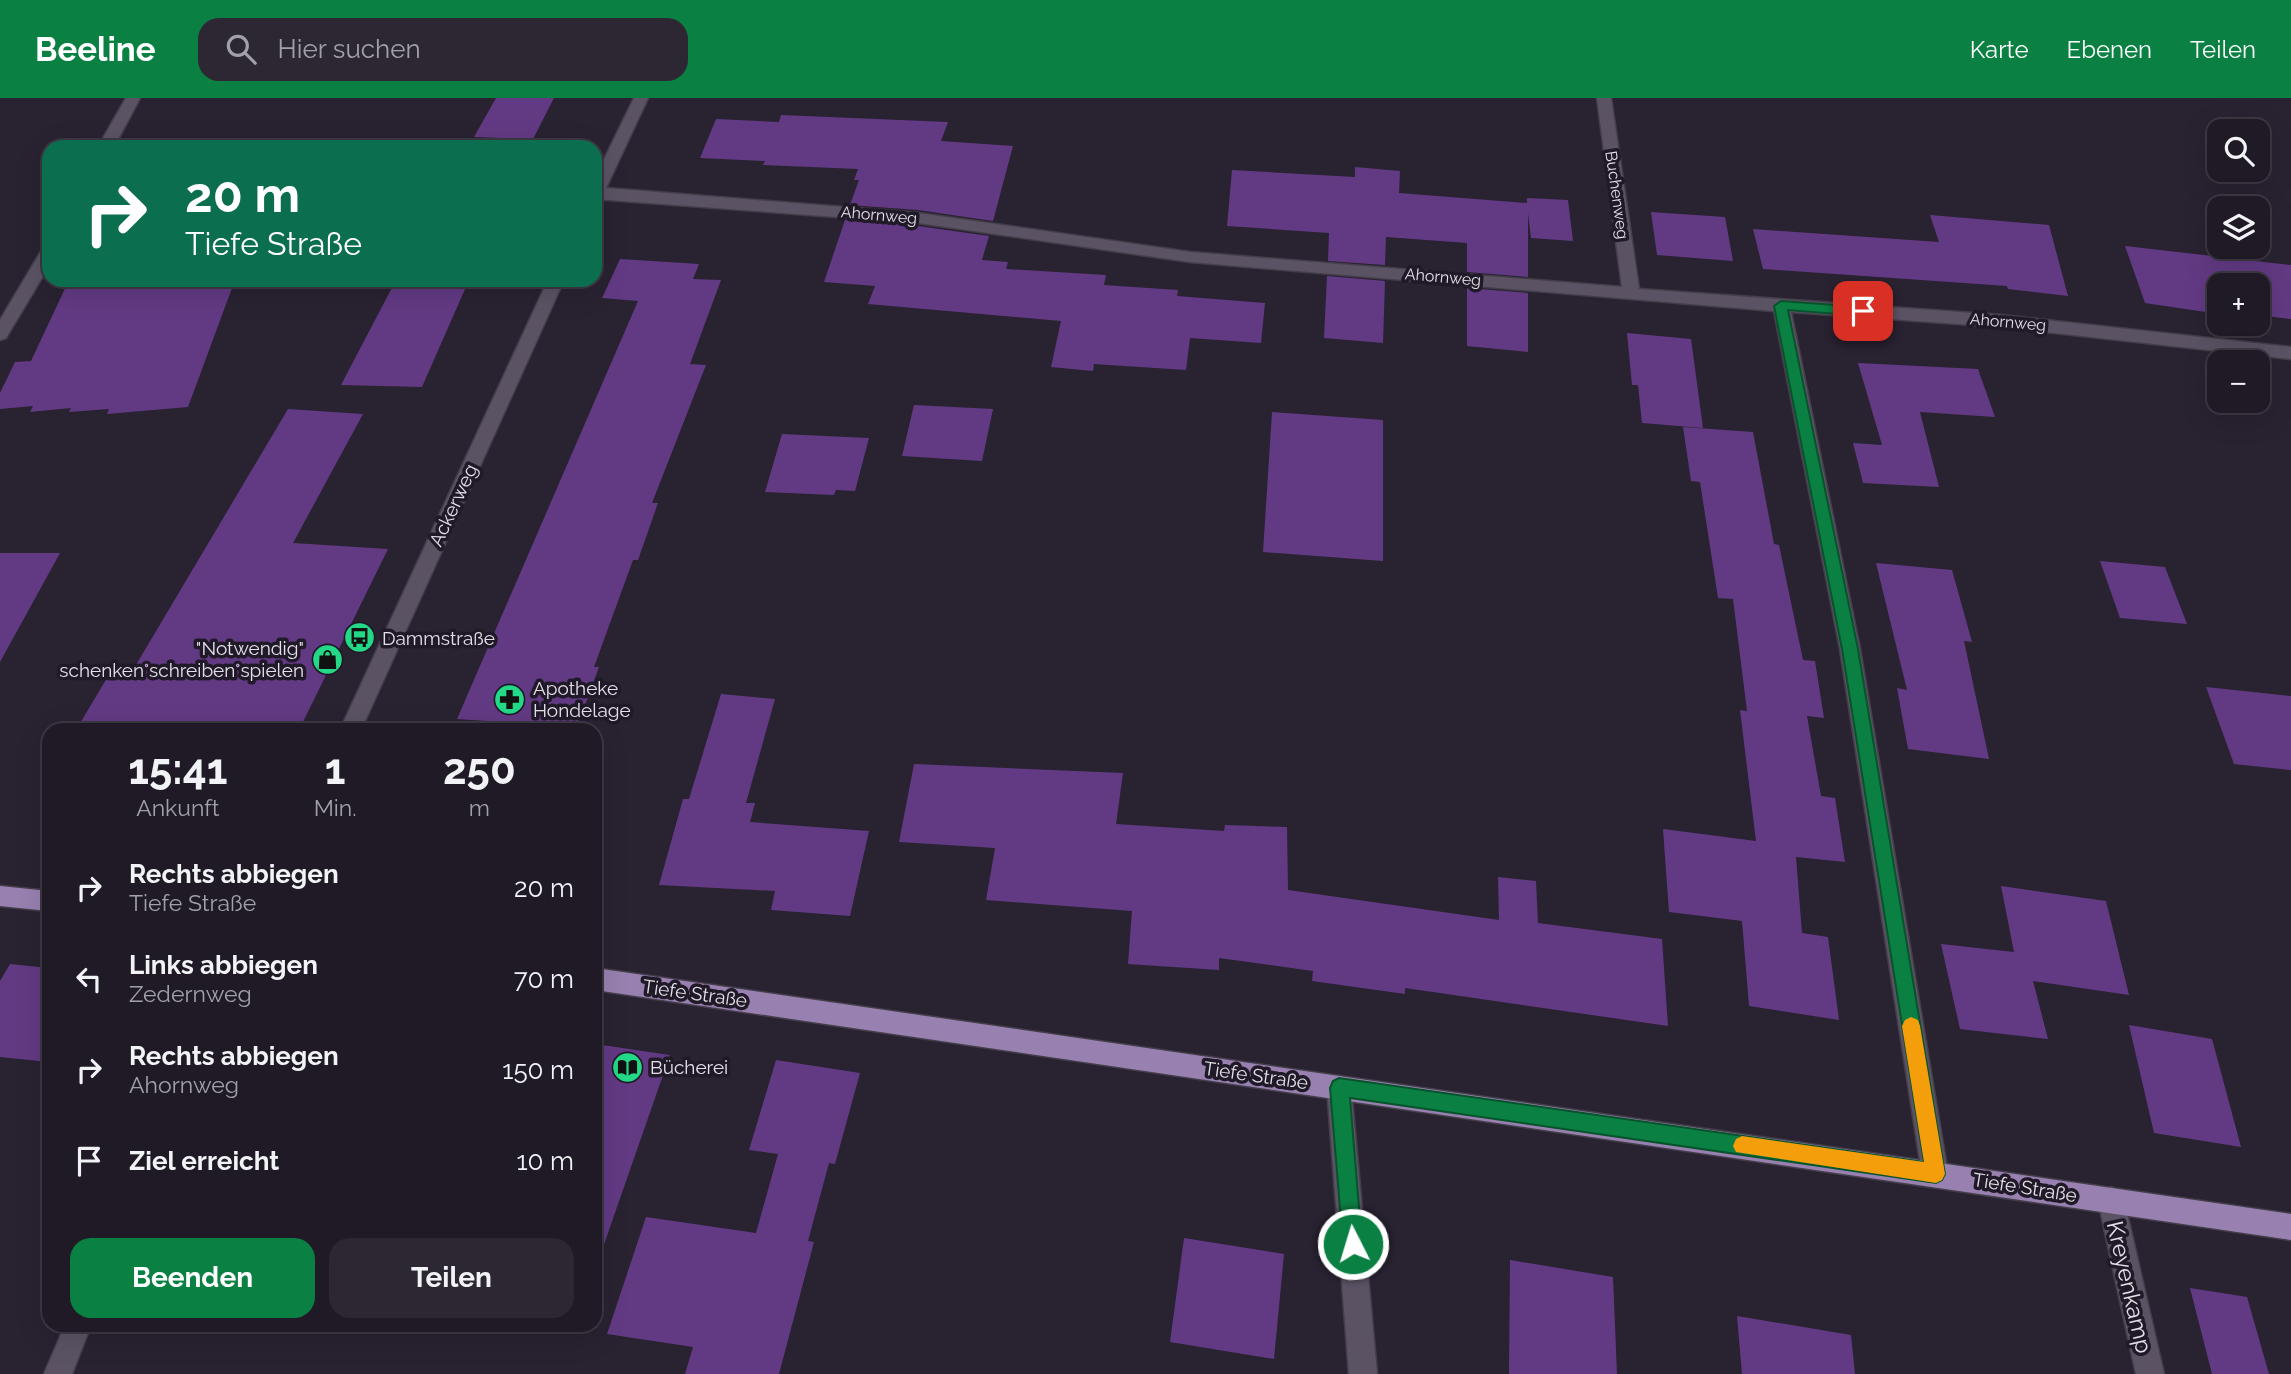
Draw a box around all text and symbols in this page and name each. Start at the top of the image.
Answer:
search box [198,18,688,81]
text: Beeline [35,30,156,69]
icon: search [222,30,260,68]
text: Hier suchen [278,34,421,64]
text: Karte [1970,35,2029,64]
text: Ebenen [2067,35,2152,64]
text: Teilen [2190,35,2256,64]
map controls [2207,119,2270,413]
button: search [2207,119,2270,182]
street label: Buchenweg [1601,150,1633,240]
text: 20 m [185,166,300,223]
icon: right [70,168,161,259]
button: layers [2207,196,2270,259]
street label: Ahornweg [840,202,918,228]
text: Tiefe Straße [185,225,362,262]
street label: Ahornweg [1404,264,1482,290]
button: + [2207,273,2270,336]
pin [1833,281,1893,341]
icon: arrive [1844,292,1882,330]
street label: Ahornweg [1969,309,2047,335]
button: − [2207,350,2270,413]
street label: Ackerweg [424,460,482,550]
bus stop icon: Dammstraße [342,621,376,655]
place label: Dammstraße [382,627,495,649]
place label: "Notwendig" schenken°schreiben°spielen [59,637,304,681]
shop icon: "Notwendig" schenken°schreiben°spielen [310,642,344,676]
place label: Apotheke Hondelage [533,677,631,721]
pharmacy icon: Apotheke Hondelage [493,682,527,716]
text: 15:41 [128,745,227,794]
text: 1 [325,745,346,794]
text: 250 [443,745,516,794]
text: Ankunft [136,794,220,821]
text: Min. [314,794,357,821]
text: m [469,794,490,821]
text: Rechts abbiegen [129,859,339,889]
icon: right [70,869,108,907]
text: 20 m [514,873,574,903]
text: Tiefe Straße [129,889,256,916]
text: Links abbiegen [129,950,318,980]
icon: left [70,960,108,998]
text: 70 m [514,964,574,994]
street label: Tiefe Straße [641,975,749,1011]
text: Zedernweg [129,980,252,1007]
text: Rechts abbiegen [129,1041,339,1071]
library icon: Bücherei [610,1050,644,1084]
icon: right [70,1051,108,1089]
text: 150 m [502,1055,574,1085]
place label: Bücherei [650,1056,728,1078]
street label: Tiefe Straße [1202,1057,1310,1093]
text: Ahornweg [129,1071,239,1098]
icon: arrive [70,1142,108,1180]
text: Ziel erreicht [129,1146,279,1176]
text: 10 m [516,1146,574,1176]
street label: Tiefe Straße [1971,1168,2079,1206]
position arrow [1316,1207,1390,1281]
street label: Kreyenkamp [2102,1218,2158,1356]
button: Beenden [70,1238,315,1318]
button: Teilen [329,1238,574,1318]

